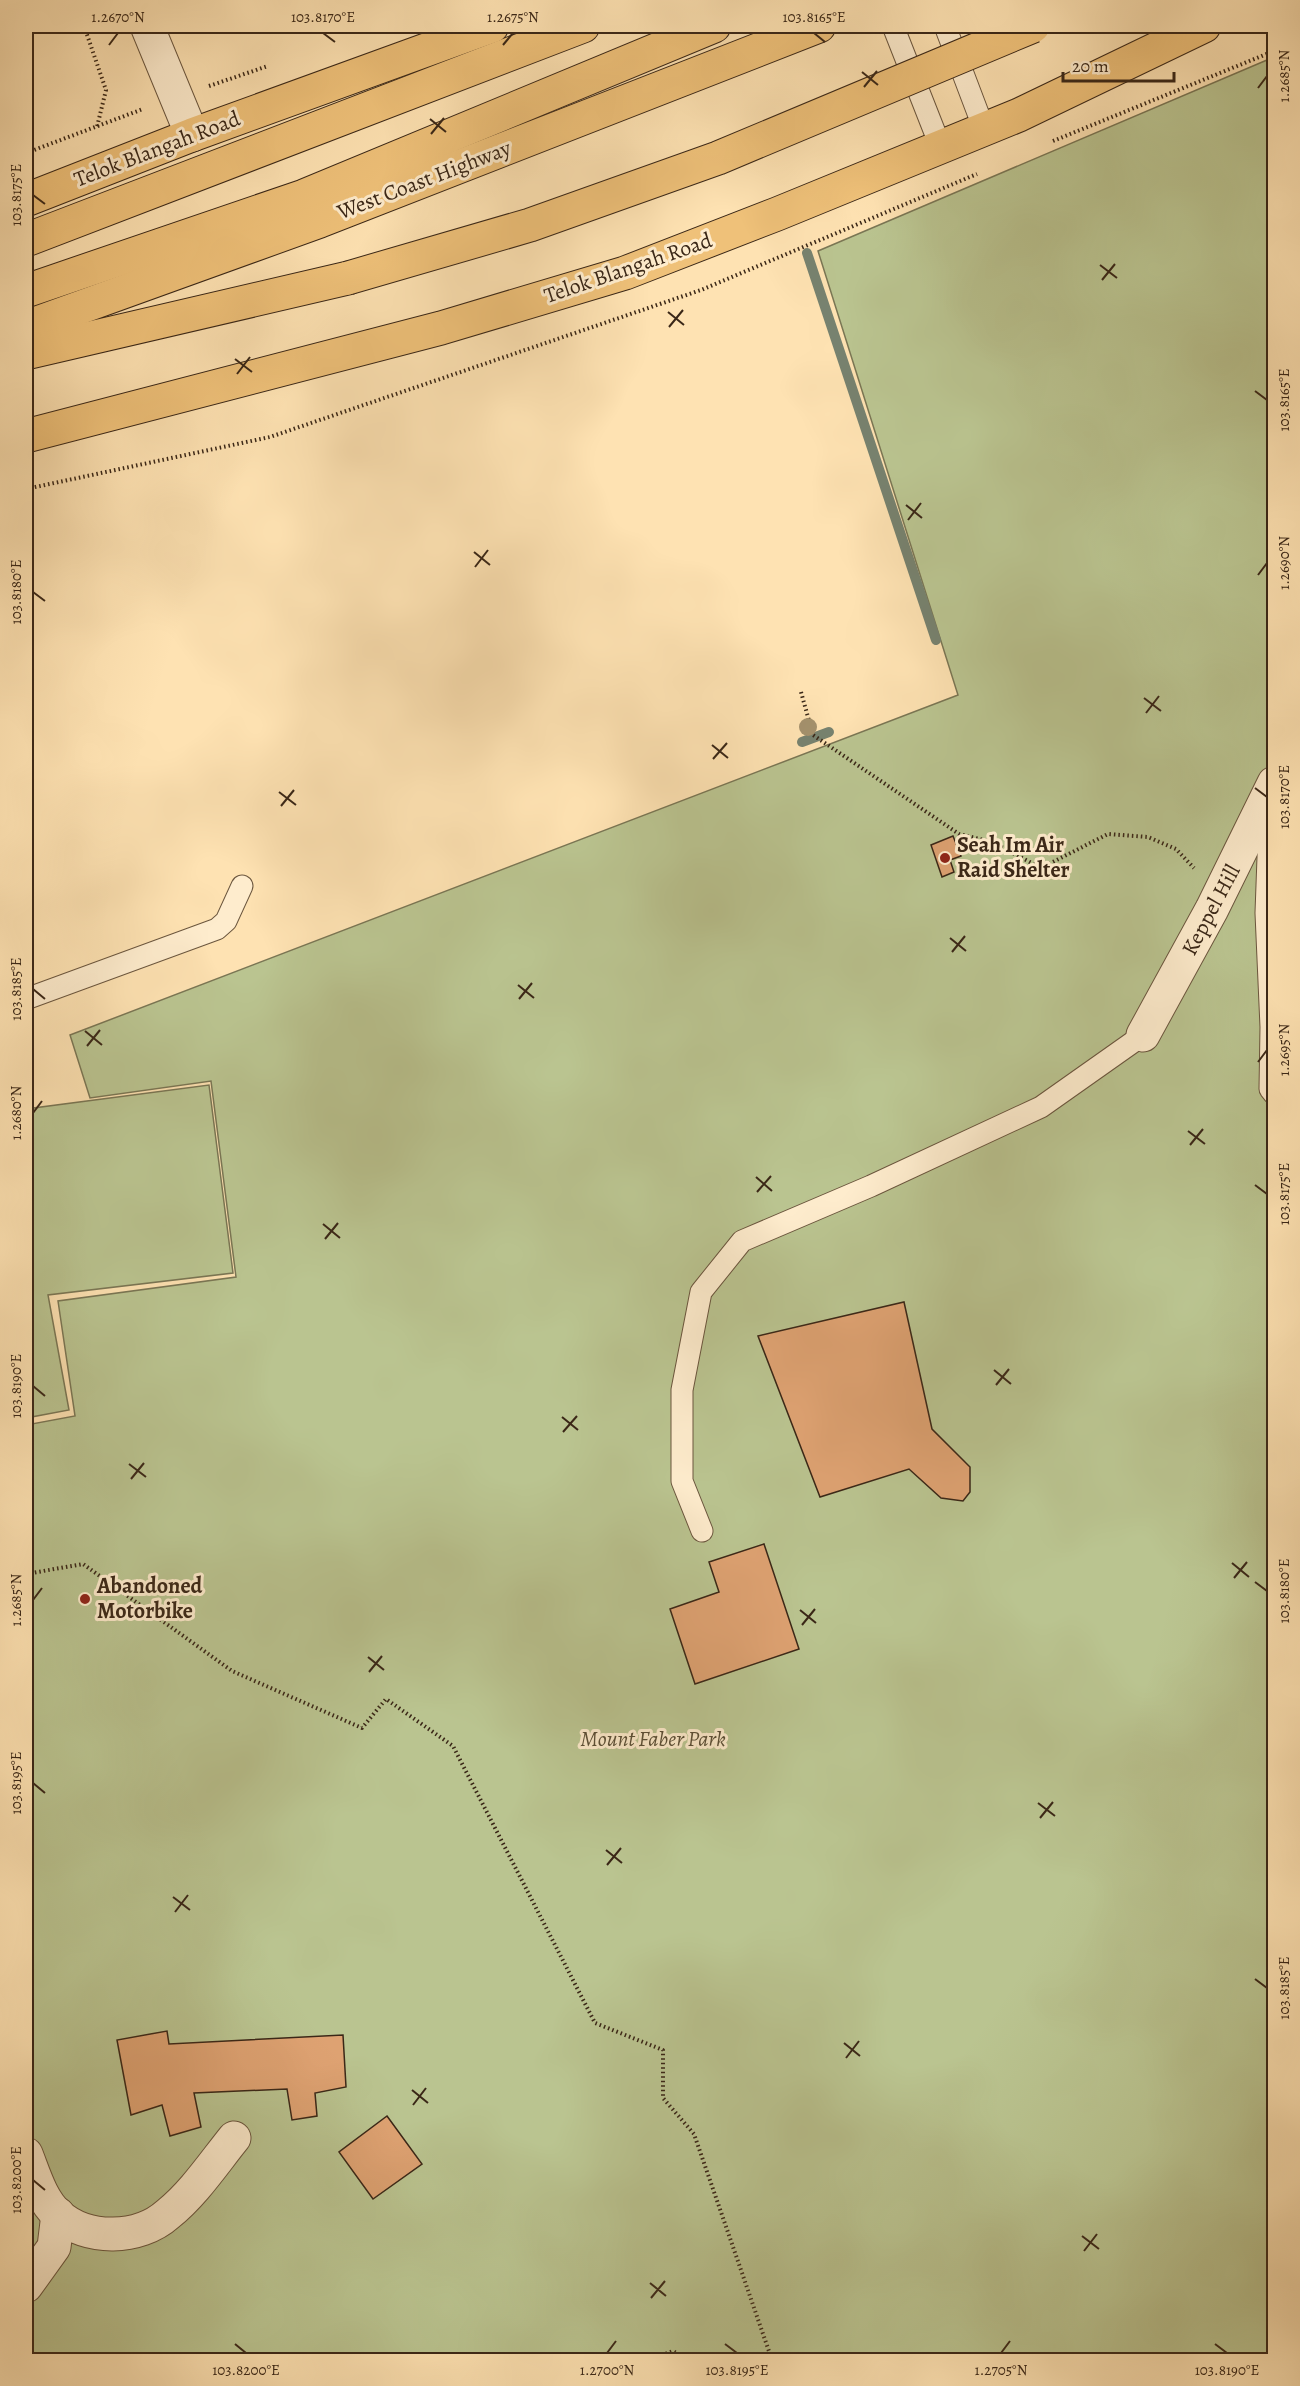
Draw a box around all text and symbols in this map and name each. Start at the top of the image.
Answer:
text: 1.2670°N [91,7,145,27]
text: 103.8170°E [291,7,355,27]
text: 1.2675°N [487,7,539,27]
text: 103.8165°E [782,7,846,27]
scale bar [1063,45,1174,83]
text: 1.2685°N [1274,49,1294,102]
text: 20 m [1072,54,1109,78]
street label: Telok Blangah Road [70,103,245,195]
street label: West Coast Highway [332,133,515,227]
text: 103.8175°E [6,164,26,226]
street label: Telok Blangah Road [540,225,716,311]
text: 103.8165°E [1274,368,1294,432]
text: 1.2690°N [1274,536,1294,590]
text: 103.8180°E [6,559,26,625]
text: 103.8170°E [1274,765,1294,829]
place label: Seah Im Air Raid Shelter [957,830,1070,885]
marker: Seah Im Air Raid Shelter [938,851,952,865]
street label: Keppel Hill [1174,859,1248,961]
text: 103.8185°E [6,957,26,1021]
text: 1.2695°N [1274,1024,1294,1076]
text: 1.2680°N [6,1086,26,1140]
text: 103.8175°E [1274,1163,1294,1225]
text: 103.8190°E [6,1354,26,1418]
text: 103.8180°E [1274,1558,1294,1624]
place label: Abandoned Motorbike [96,1571,203,1626]
text: 1.2685°N [6,1573,26,1626]
marker: Abandoned Motorbike [78,1592,92,1606]
park label: Mount Faber Park [580,1724,726,1754]
text: 103.8195°E [6,1751,26,1815]
text: 103.8185°E [1274,1956,1294,2020]
text: 103.8200°E [6,2146,26,2214]
text: 103.8200°E [212,2360,280,2380]
text: 1.2700°N [580,2360,634,2380]
text: 103.8195°E [705,2360,769,2380]
text: 1.2705°N [975,2360,1028,2380]
text: 103.8190°E [1195,2360,1259,2380]

